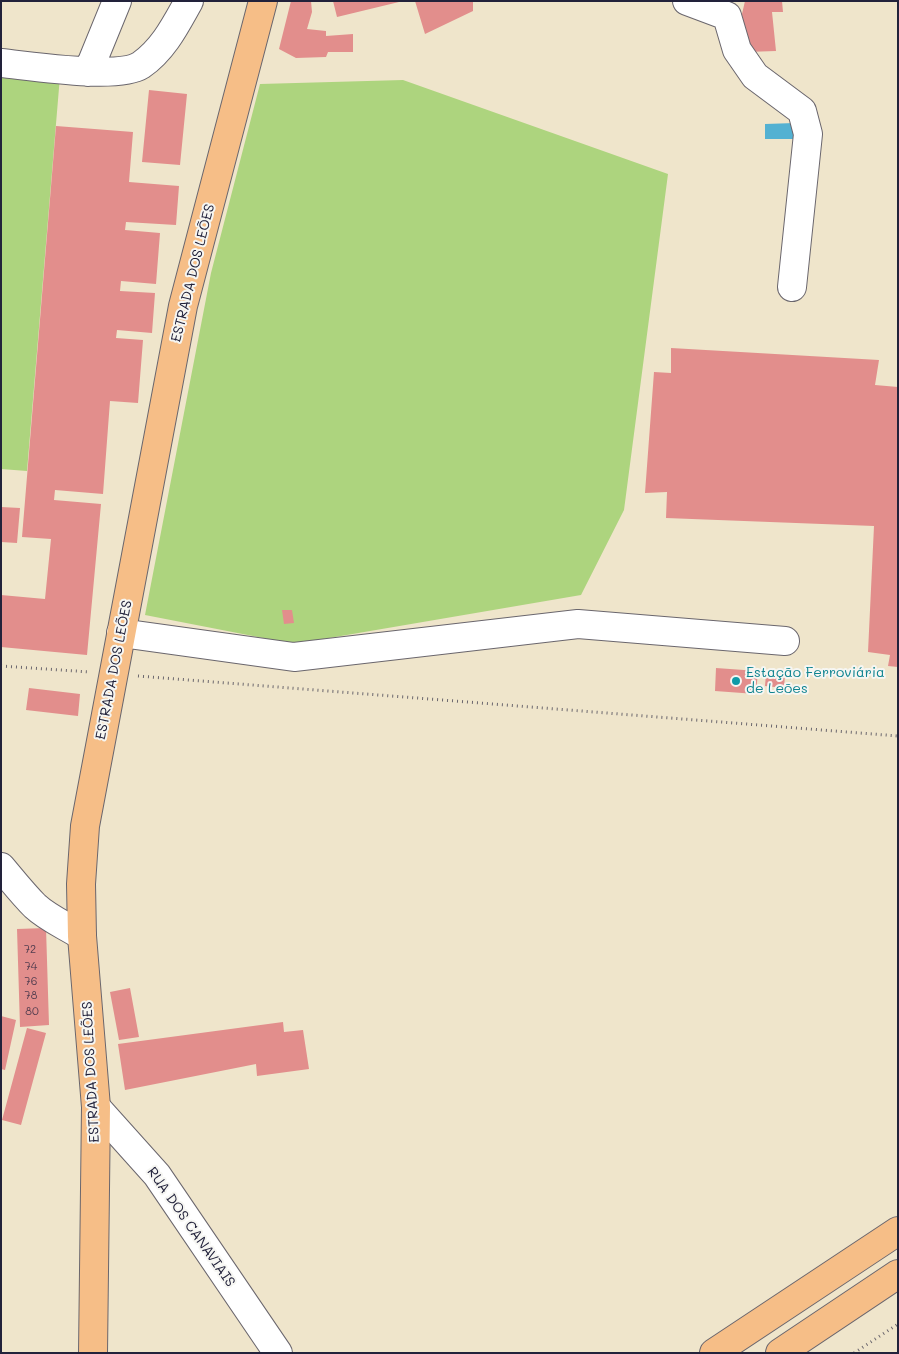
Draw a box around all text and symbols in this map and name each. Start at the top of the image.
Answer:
street label: ESTRADA DOS LEÕES [168,202,218,344]
street label: ESTRADA DOS LEÕES [92,599,136,741]
place label: Estação Ferroviária de Leões [746,665,885,698]
marker: Estação Ferroviária de Leões [730,675,742,687]
house number: 72 [24,943,36,957]
house number: 74 [25,960,37,974]
house number: 76 [25,975,37,989]
house number: 78 [25,989,37,1003]
street label: ESTRADA DOS LEÕES [79,1001,103,1143]
house number: 80 [25,1005,39,1019]
street label: RUA DOS CANAVIAIS [143,1164,239,1290]

